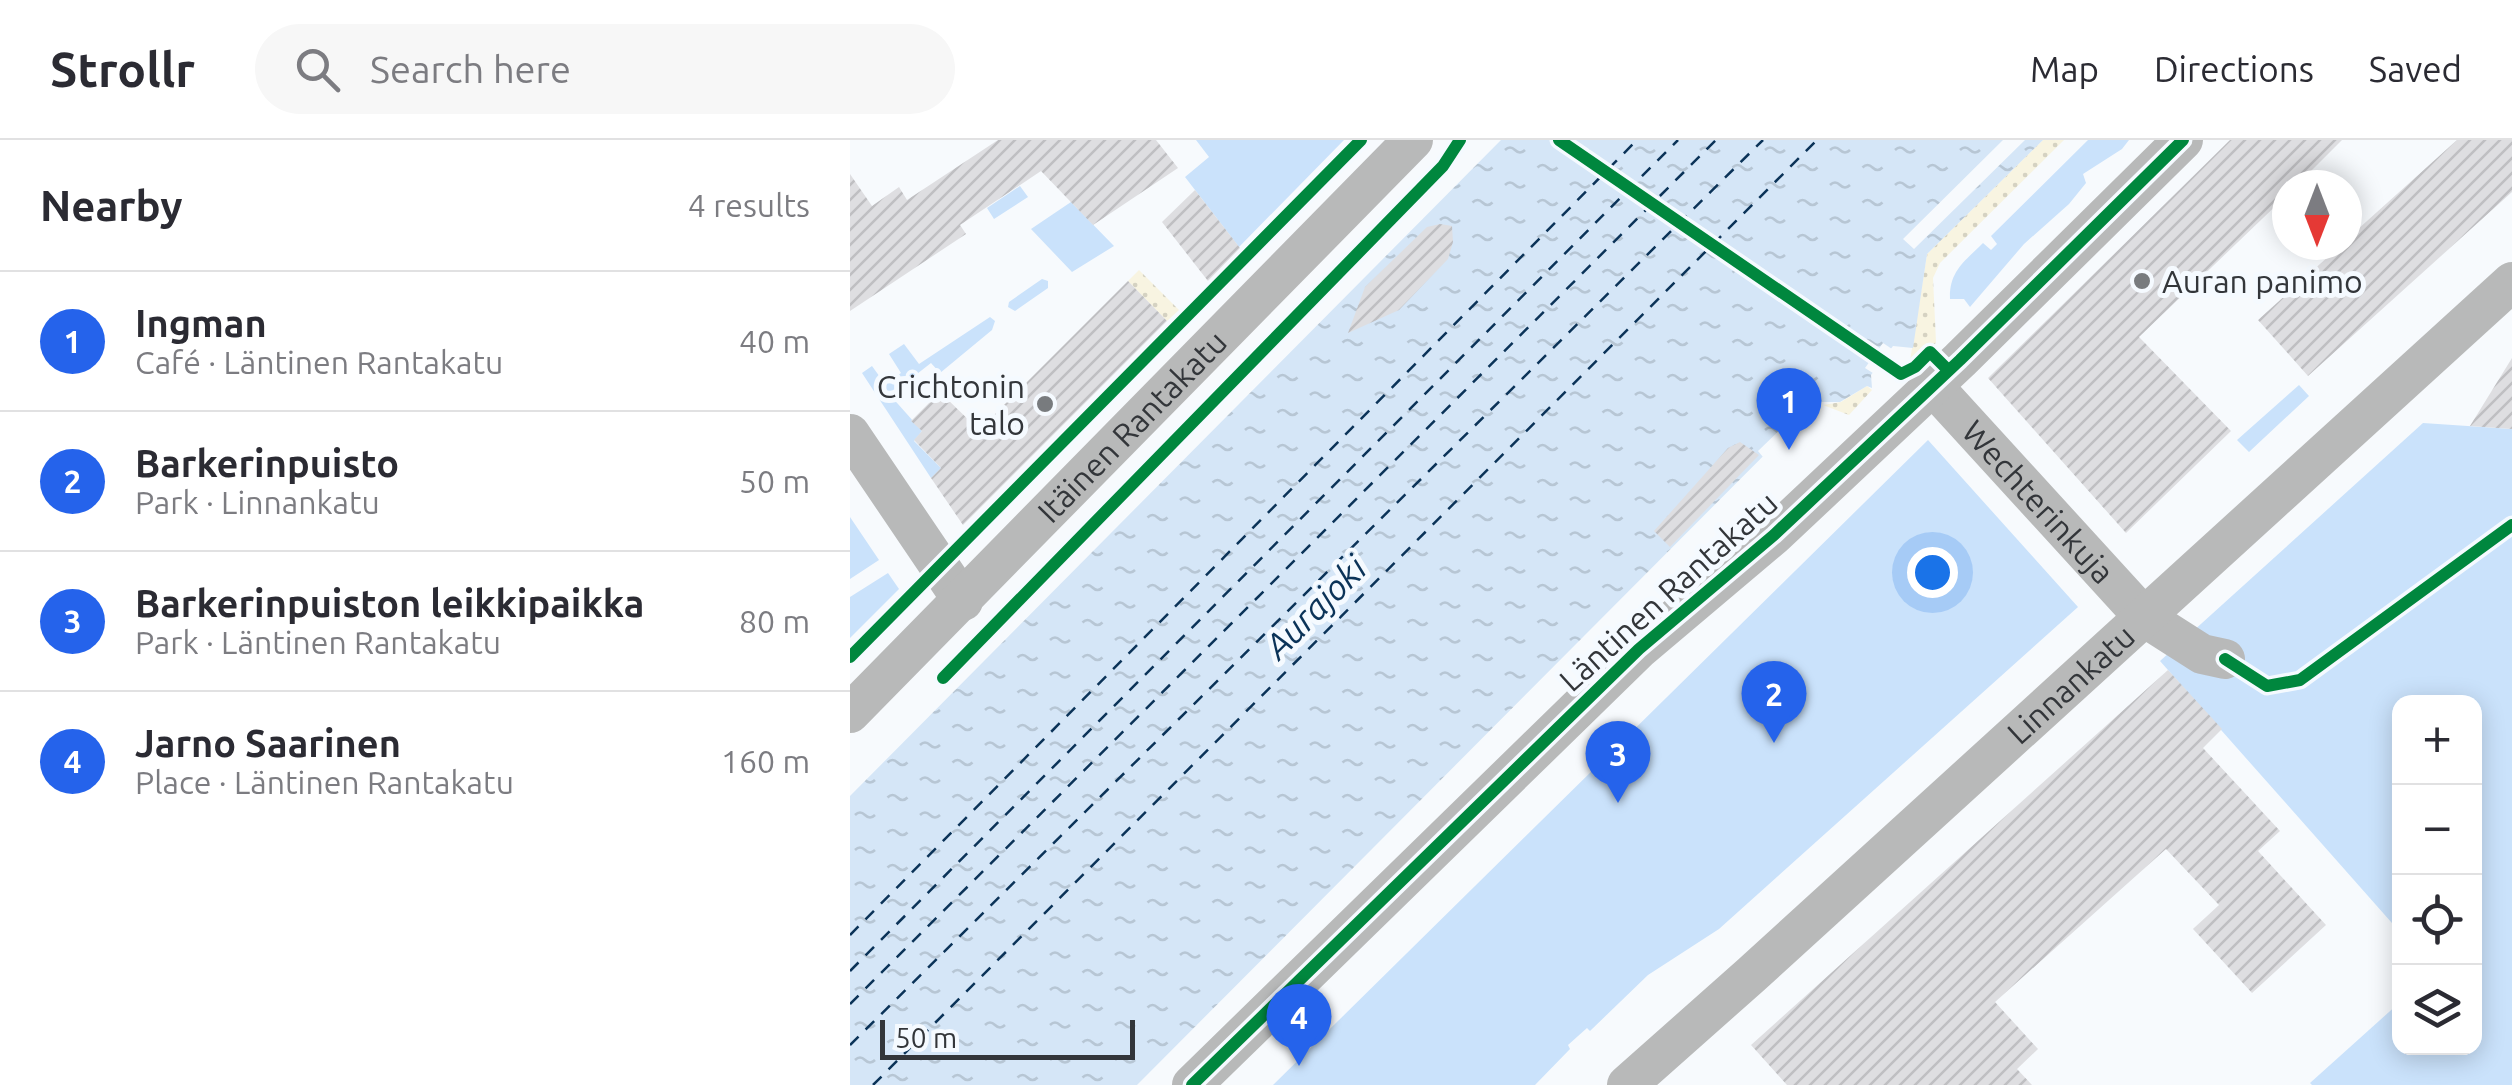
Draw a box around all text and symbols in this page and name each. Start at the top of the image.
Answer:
search box [255,24,955,114]
text: Strollr [50,42,195,96]
icon: search [290,42,345,97]
text: Search here [370,48,571,90]
text: Map [2030,49,2099,89]
text: Directions [2154,49,2314,89]
text: Saved [2369,49,2462,89]
north arrow [2272,170,2362,260]
text: Nearby [40,182,183,229]
text: 4 results [688,187,810,223]
place label: Auran panimo [2162,263,2363,299]
marker: Auran panimo [2131,270,2153,292]
text: Ingman [135,302,267,344]
text: 1 [63,323,82,359]
text: 40 m [739,323,810,359]
street label: Itäinen Rantakatu [1030,323,1233,529]
text: Café · Läntinen Rantakatu [135,344,503,380]
place label: Crichtonin talo [877,368,1025,441]
pin: 1 [1756,368,1822,450]
marker: Crichtonin talo [1034,393,1056,415]
street label: Wechterinkuja [1955,413,2122,590]
text: Barkerinpuisto [135,442,399,484]
text: 2 [63,463,82,499]
text: 50 m [739,463,810,499]
text: Park · Linnankatu [135,484,380,520]
street label: Läntinen Rantakatu [1552,484,1784,698]
water label: Aurajoki [1254,547,1375,668]
your location [1907,547,1958,598]
text: Barkerinpuiston leikkipaikka [135,582,644,624]
text: 3 [63,603,82,639]
text: 80 m [739,603,810,639]
street label: Linnankatu [2000,617,2141,751]
text: Park · Läntinen Rantakatu [135,624,501,660]
pin: 2 [1742,660,1806,743]
map controls [2392,695,2482,1055]
button: + [2392,695,2482,785]
pin: 3 [1586,720,1650,803]
text: Jarno Saarinen [135,722,401,764]
text: 4 [63,743,82,779]
text: 160 m [721,743,810,779]
text: Place · Läntinen Rantakatu [135,764,514,800]
button: − [2392,785,2482,875]
button: locate [2392,875,2482,965]
button: layers [2392,965,2482,1055]
pin: 4 [1266,984,1332,1066]
scale bar [880,1015,1135,1060]
text: 50 m [895,1022,957,1053]

